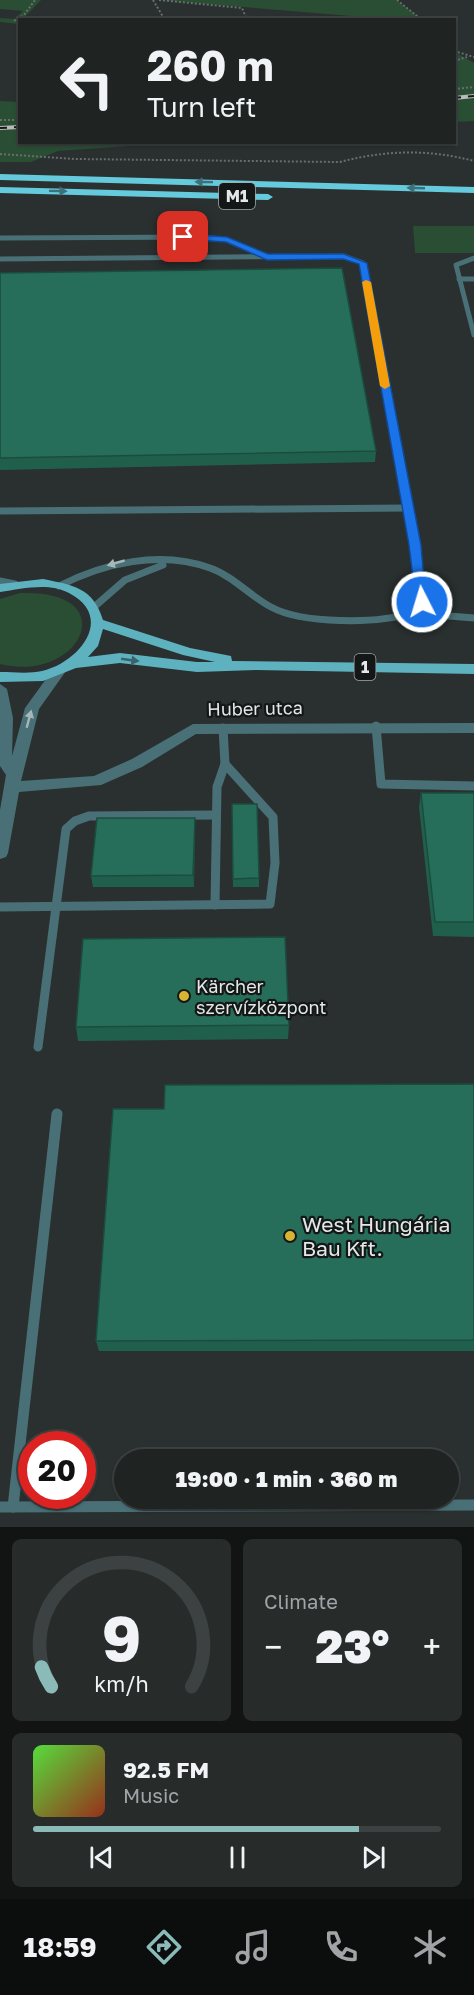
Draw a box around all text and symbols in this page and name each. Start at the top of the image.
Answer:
text: 260 m [147,40,274,90]
icon: left [48,42,126,120]
text: Turn left [147,91,256,123]
one-way arrow [194,177,213,187]
road number: M1 [219,183,255,209]
one-way arrow [406,184,425,193]
one-way arrow [49,186,68,196]
pin [157,211,208,262]
icon: arrive [166,220,199,253]
one-way arrow [107,559,125,568]
position arrow [390,570,454,634]
road number: 1 [354,654,376,680]
one-way arrow [121,655,140,664]
street label: Huber utca [207,696,303,720]
one-way arrow [25,710,34,728]
place label: Kärcher szervízközpont [196,975,327,1018]
marker: Kärcher szervízközpont [177,989,191,1003]
place label: West Hungária Bau Kft. [302,1211,450,1261]
marker: West Hungária Bau Kft. [283,1229,297,1243]
speed limit sign: 20 [18,1431,96,1509]
text: 19:00 · 1 min · 360 m [176,1465,397,1492]
text: Climate [264,1589,338,1613]
text: 9 [102,1600,141,1675]
text: 23° [316,1619,389,1673]
text: − [264,1627,282,1666]
text: + [423,1627,441,1666]
text: km/h [94,1671,149,1697]
text: 92.5 FM [123,1756,209,1783]
text: Music [123,1783,179,1807]
icon: previous [85,1841,118,1874]
icon: pause [221,1841,254,1874]
icon: next [357,1841,390,1874]
icon: directions [143,1926,185,1968]
icon: music [232,1926,274,1968]
icon: phone [320,1926,362,1968]
icon: climate [409,1926,451,1968]
text: 18:59 [23,1931,97,1963]

